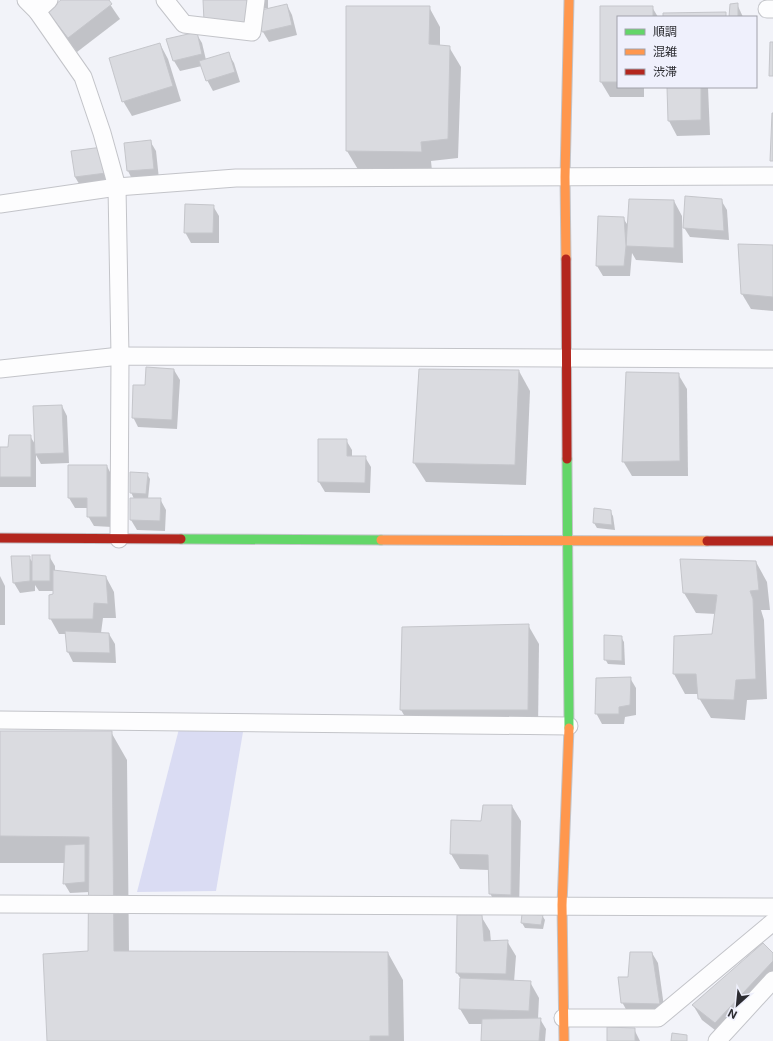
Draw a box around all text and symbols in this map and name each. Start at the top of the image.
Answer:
legend [617,16,757,88]
text: 順調 [653,24,677,39]
text: 混雑 [653,44,677,59]
text: 渋滞 [653,64,677,79]
north arrow [717,985,757,1025]
text: N [726,1006,739,1022]

